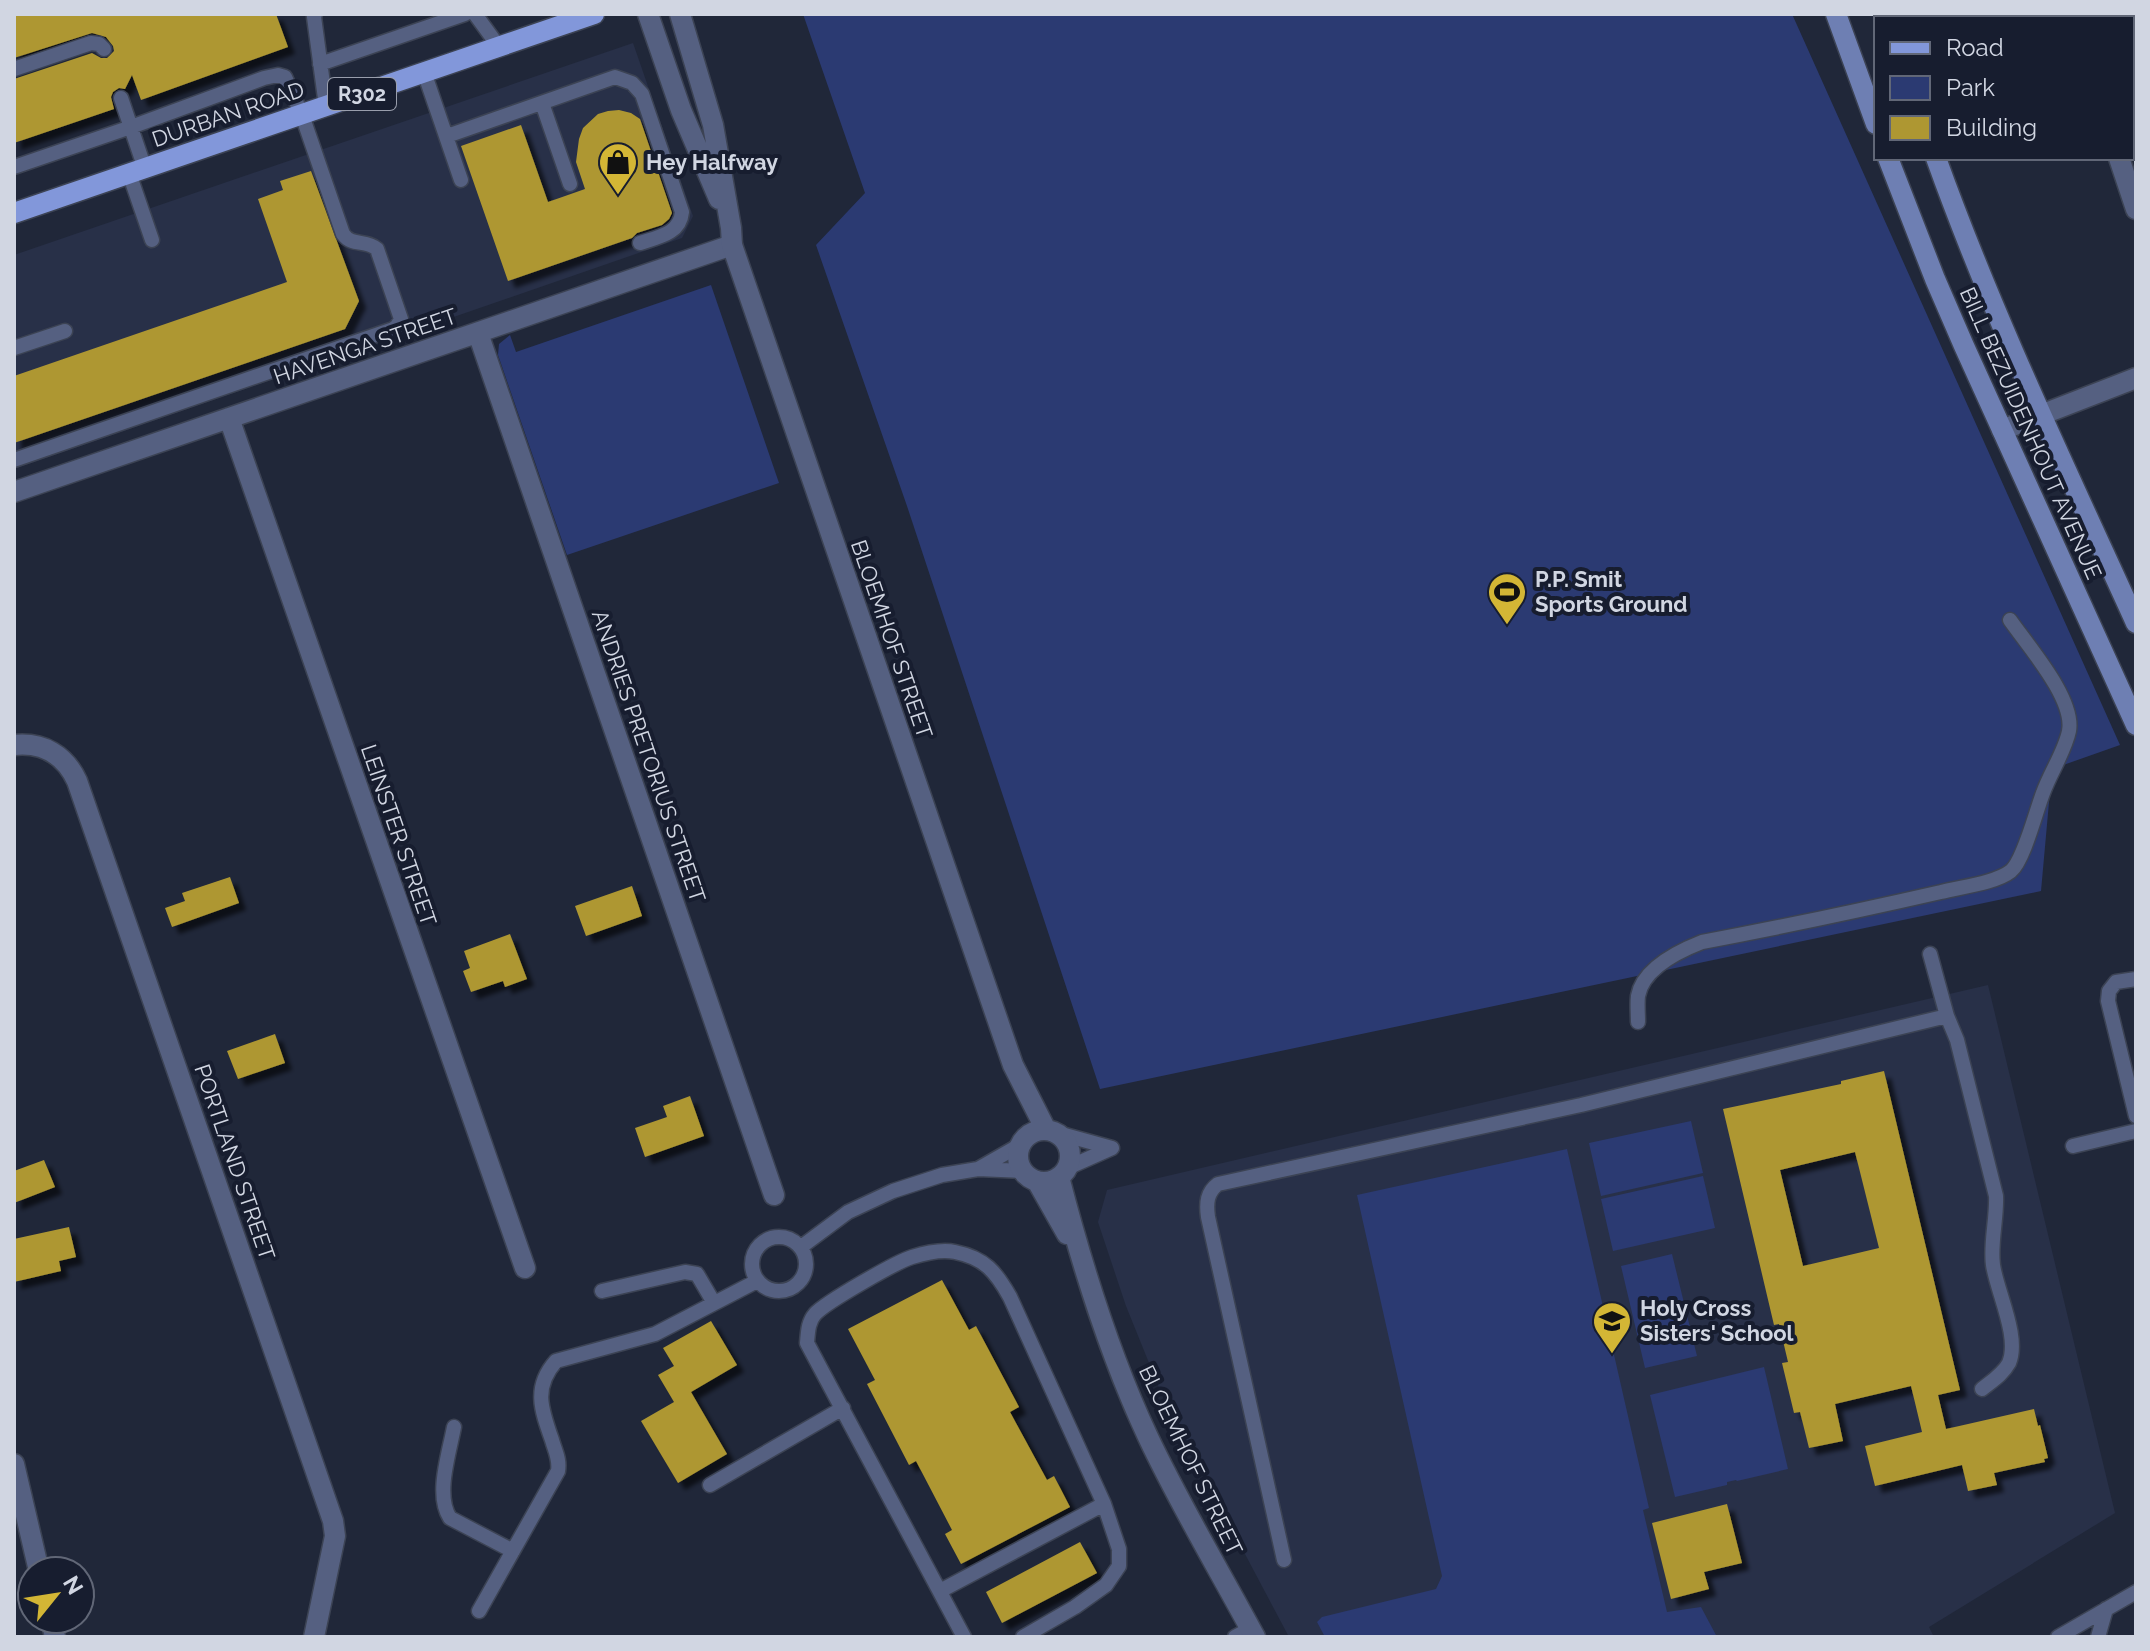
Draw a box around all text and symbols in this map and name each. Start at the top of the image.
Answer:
legend [1874,16,2134,160]
text: Road [1946,33,2004,62]
text: Park [1946,73,1995,102]
street label: DURBAN ROAD [148,76,308,152]
road number: R302 [328,78,396,110]
text: Building [1946,113,2037,142]
shop icon: Hey Halfway [597,141,639,196]
place label: Hey Halfway [646,149,778,175]
street label: BILL BEZUIDENHOUT AVENUE [1955,283,2107,583]
street label: HAVENGA STREET [270,302,461,390]
street label: BLOEMHOF STREET [846,536,938,742]
place label: P.P. Smit Sports Ground [1535,566,1688,617]
sports icon: P.P. Smit Sports Ground [1486,571,1528,626]
street label: ANDRIES PRETORIUS STREET [587,607,711,906]
street label: LEINSTER STREET [356,741,442,930]
street label: PORTLAND STREET [189,1061,281,1264]
place label: Holy Cross Sisters' School [1640,1295,1795,1346]
school or university icon: Holy Cross Sisters' School [1591,1300,1633,1355]
street label: BLOEMHOF STREET [1134,1361,1249,1560]
north arrow [16,1555,96,1635]
text: N [58,1571,89,1599]

